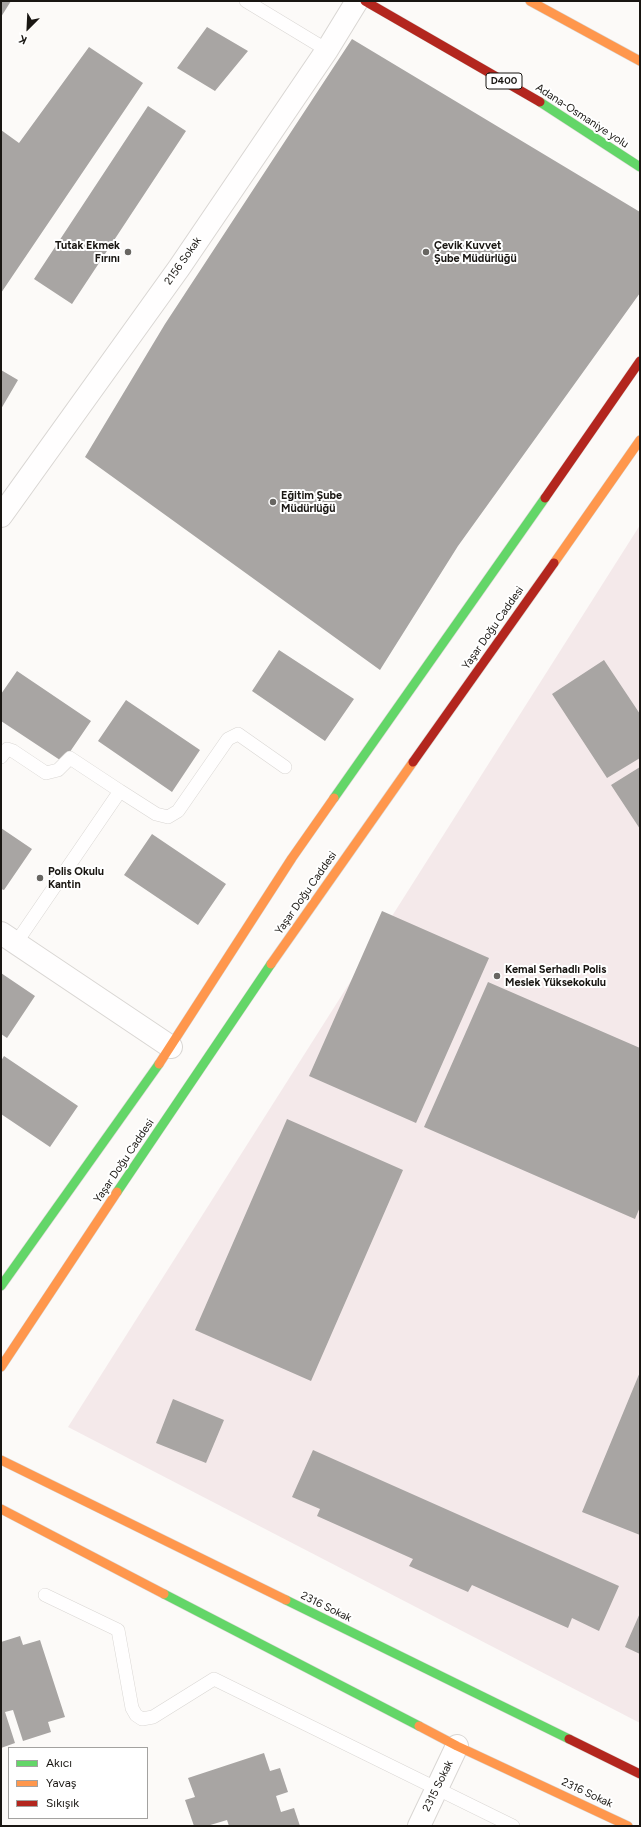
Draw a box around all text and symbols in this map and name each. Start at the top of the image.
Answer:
north arrow [8,8,48,48]
text: K [17,32,29,47]
road number: D400 [486,73,522,89]
street label: Adana-Osmaniye yolu [533,81,631,151]
street label: 2156 Sokak [162,235,204,287]
place label: Tutak Ekmek Fırını [55,239,120,265]
place label: Çevik Kuvvet Şube Müdürlüğü [434,239,517,265]
marker: Tutak Ekmek Fırını [123,247,133,257]
marker: Çevik Kuvvet Şube Müdürlüğü [421,247,431,257]
place label: Eğitim Şube Müdürlüğü [281,489,342,515]
marker: Eğitim Şube Müdürlüğü [268,497,278,507]
street label: Yaşar Doğu Caddesi [459,584,527,672]
street label: Yaşar Doğu Caddesi [272,849,340,937]
place label: Polis Okulu Kantin [48,865,104,891]
marker: Polis Okulu Kantin [35,873,45,883]
place label: Kemal Serhadlı Polis Meslek Yüksekokulu [505,963,606,989]
marker: Kemal Serhadlı Polis Meslek Yüksekokulu [492,971,502,981]
street label: Yaşar Doğu Caddesi [91,1117,157,1205]
street label: 2316 Sokak [298,1589,354,1625]
legend [8,1747,148,1819]
text: Akıcı [46,1756,72,1770]
street label: 2315 Sokak [420,1758,456,1814]
street label: 2316 Sokak [559,1775,615,1811]
text: Yavaş [46,1776,76,1790]
text: Sıkışık [46,1796,79,1810]

